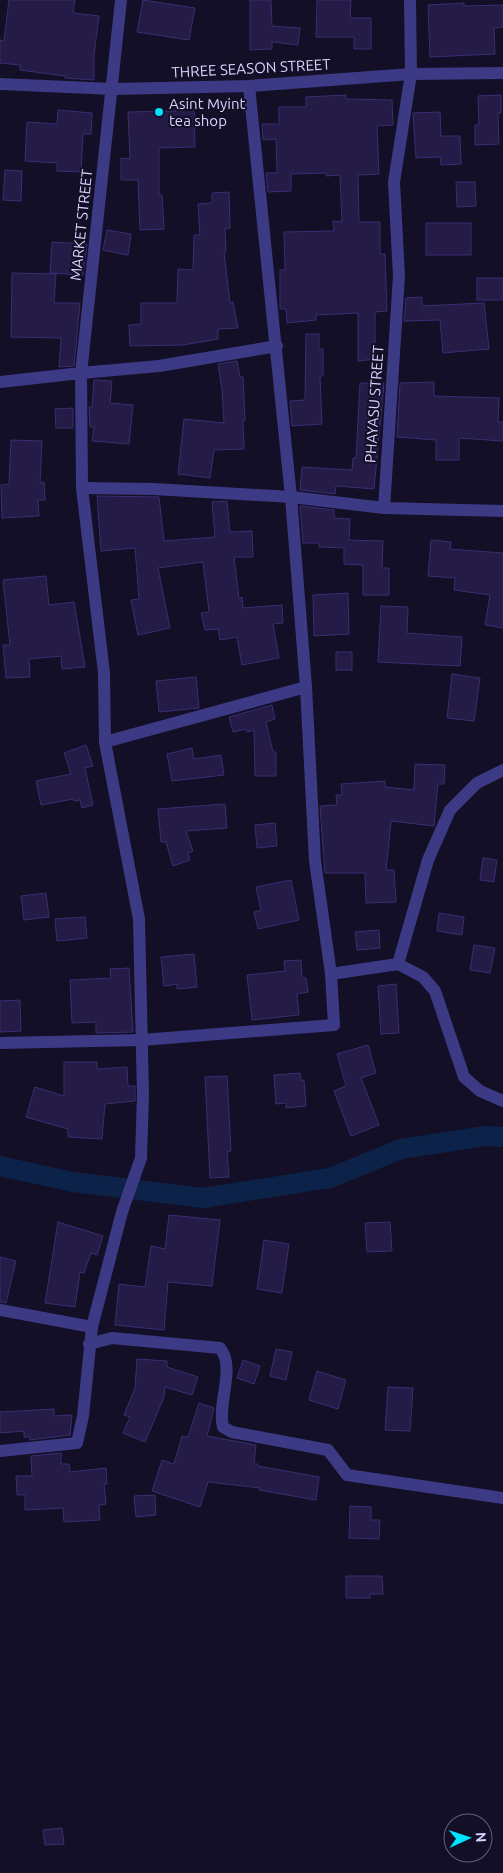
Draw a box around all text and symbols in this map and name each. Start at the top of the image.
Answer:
street label: THREE SEASON STREET [171,55,332,81]
place label: Asint Myint tea shop [169,95,245,129]
marker: Asint Myint tea shop [153,106,165,118]
street label: MARKET STREET [67,168,95,282]
street label: PHAYASU STREET [361,344,387,463]
north arrow [443,1813,493,1863]
text: N [473,1832,489,1843]

